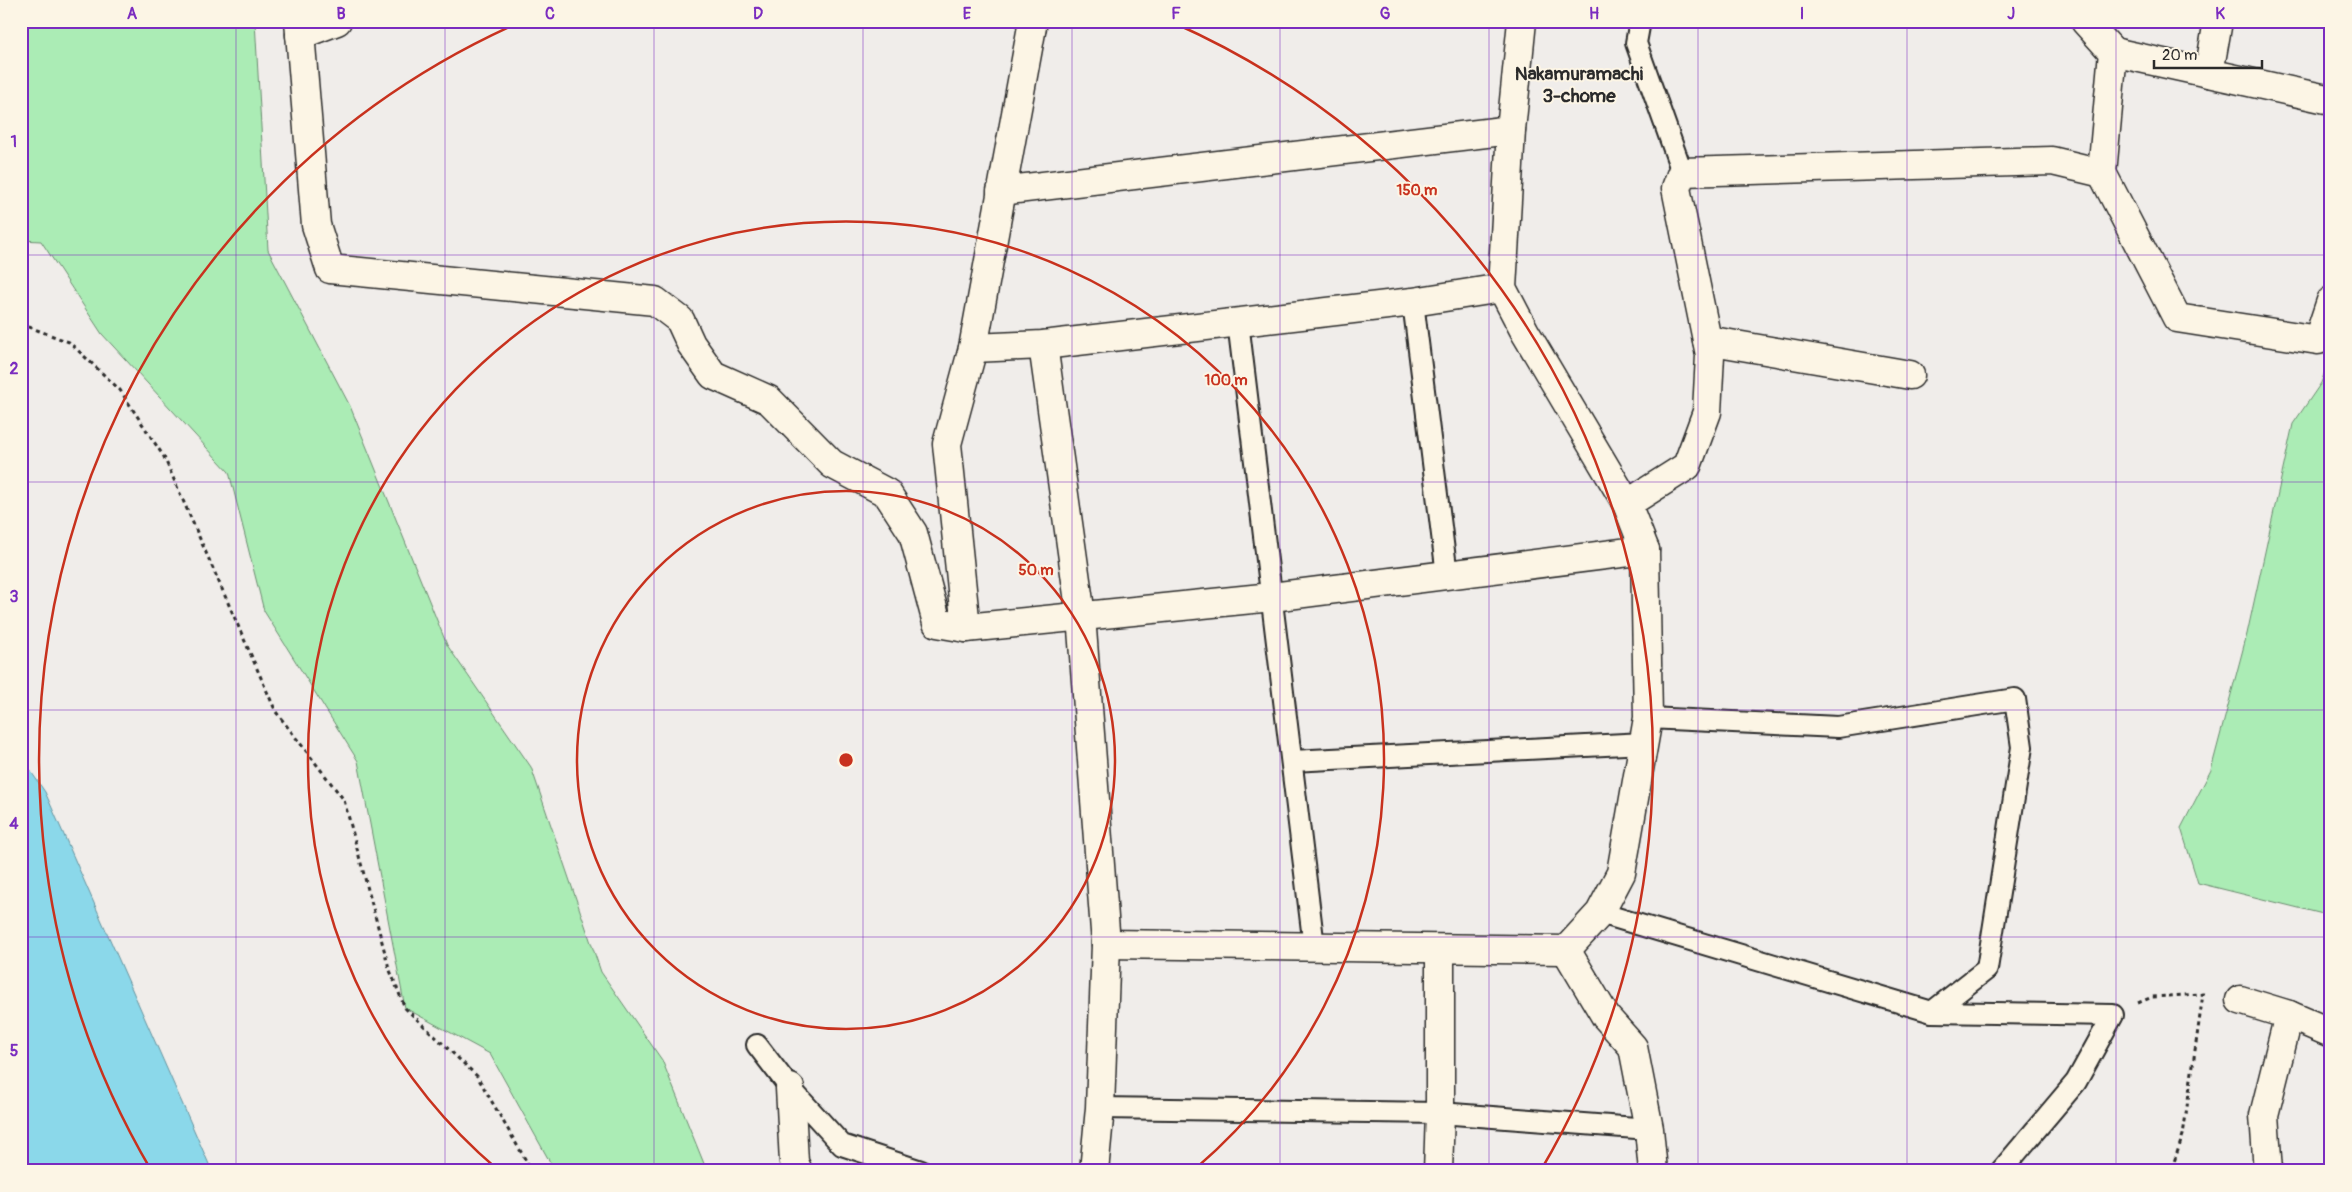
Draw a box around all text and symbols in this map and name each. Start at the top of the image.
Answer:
text: A [127,4,138,24]
text: B [336,4,346,24]
text: C [545,4,555,24]
text: D [753,4,763,24]
text: E [963,4,972,24]
text: F [1171,4,1181,24]
text: G [1380,4,1391,24]
text: H [1589,4,1599,24]
text: I [1800,4,1804,24]
text: J [2007,4,2015,24]
text: K [2215,4,2225,24]
scale bar [2154,38,2262,70]
text: 20 m [2162,46,2197,65]
district label: Nakamuramachi 3-chome [1515,62,1644,108]
text: 1 [11,132,17,152]
text: 150 m [1397,181,1437,200]
text: 2 [10,359,19,379]
text: 100 m [1205,371,1247,390]
text: 50 m [1019,561,1053,580]
text: 3 [10,587,19,607]
centre of rings [837,751,855,769]
text: 4 [9,814,19,834]
text: 5 [10,1041,19,1061]

